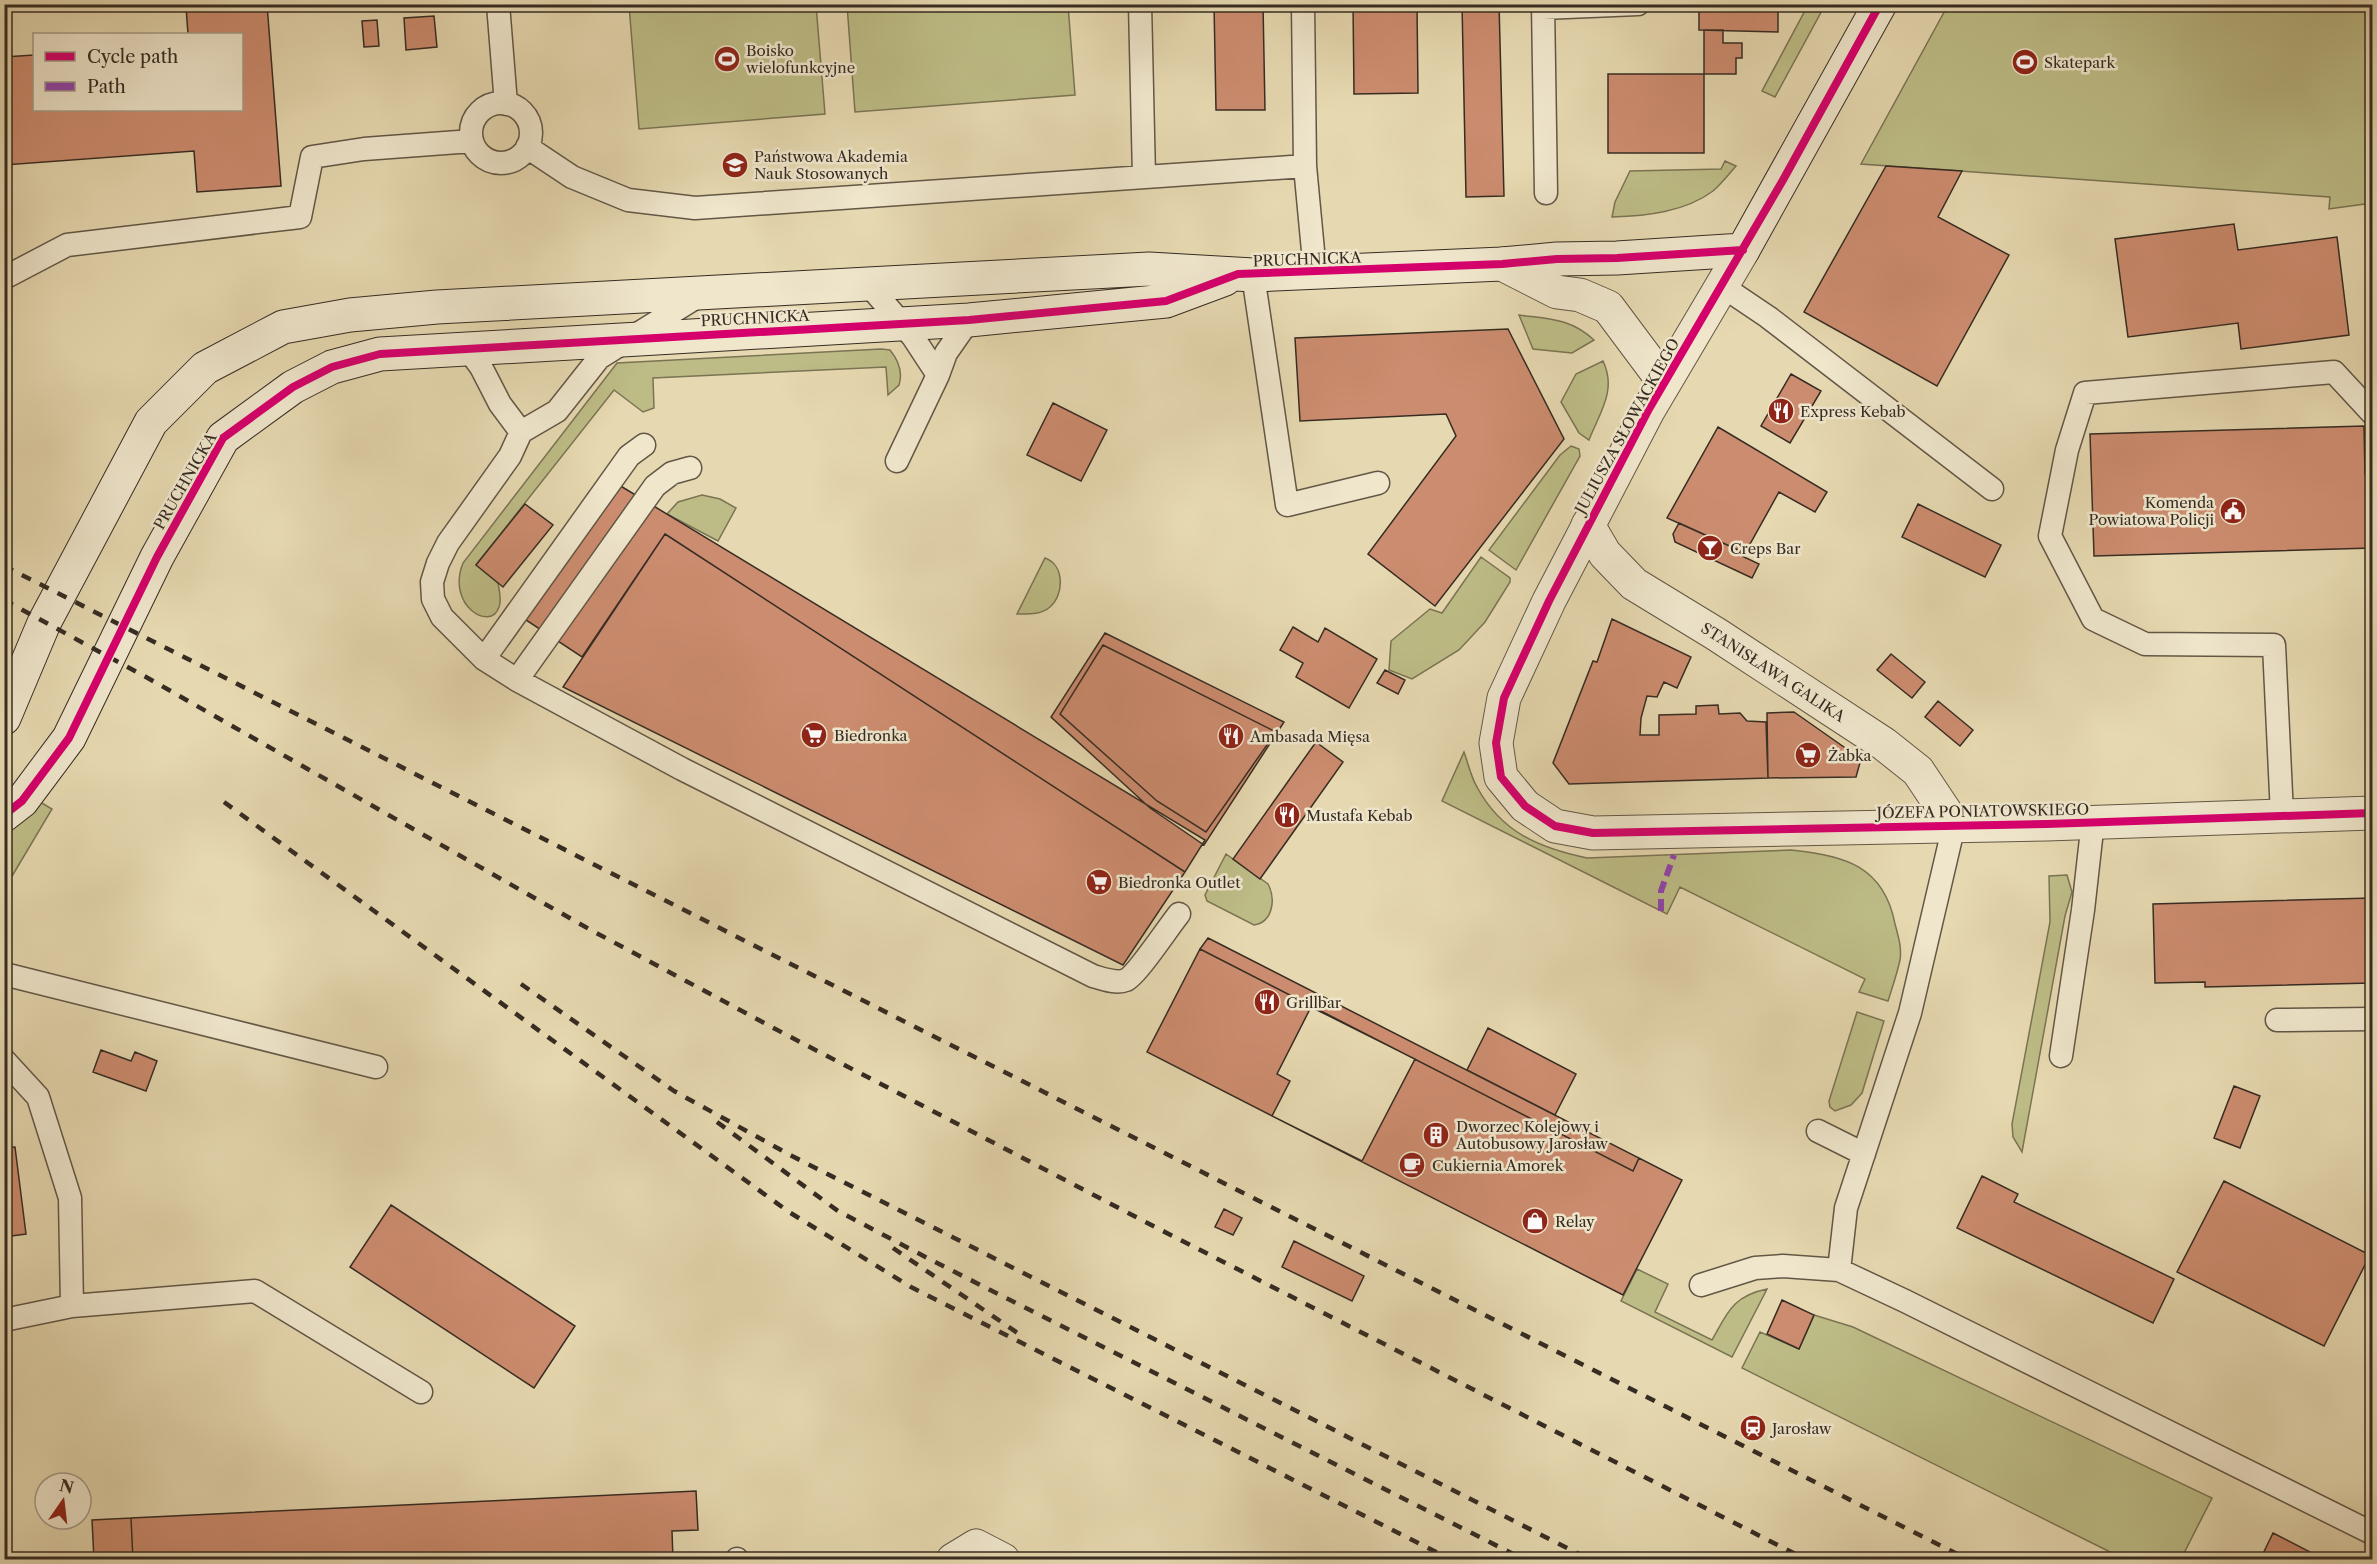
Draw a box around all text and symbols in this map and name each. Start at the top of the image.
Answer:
legend [33,33,243,111]
place label: Boisko wielofunkcyjne [745,41,855,77]
sports icon: Boisko wielofunkcyjne [712,44,742,74]
text: Cycle path [87,46,178,68]
sports icon: Skatepark [2010,47,2040,77]
place label: Skatepark [2044,53,2116,72]
text: Path [87,76,126,98]
place label: Państwowa Akademia Nauk Stosowanych [754,147,908,183]
school or university icon: Państwowa Akademia Nauk Stosowanych [720,150,750,180]
street label: PRUCHNICKA [1252,248,1363,270]
street label: PRUCHNICKA [700,306,811,330]
street label: JULIUSZA SŁOWACKIEGO [1570,335,1683,519]
restaurant icon: Express Kebab [1766,396,1796,426]
place label: Express Kebab [1800,402,1906,421]
street label: PRUCHNICKA [150,428,221,533]
place label: Komenda Powiatowa Policji [2089,493,2214,529]
public building icon: Komenda Powiatowa Policji [2218,496,2248,526]
bar icon: Creps Bar [1695,533,1725,563]
place label: Creps Bar [1730,539,1801,558]
street label: STANISŁAWA GALIKA [1698,618,1850,726]
supermarket icon: Biedronka [799,720,829,750]
restaurant icon: Ambasada Mięsa [1216,721,1246,751]
place label: Biedronka [834,726,908,745]
place label: Ambasada Mięsa [1249,727,1370,746]
supermarket icon: Żabka [1793,740,1823,770]
place label: Żabka [1828,746,1871,765]
restaurant icon: Mustafa Kebab [1272,800,1302,830]
street label: JÓZEFA PONIATOWSKIEGO [1875,800,2089,822]
place label: Mustafa Kebab [1306,806,1413,825]
supermarket icon: Biedronka Outlet [1084,867,1114,897]
place label: Biedronka Outlet [1118,873,1241,892]
restaurant icon: Grillbar [1252,987,1282,1017]
place label: Grillbar [1286,993,1342,1012]
place label: Dworzec Kolejowy i Autobusowy Jarosław [1455,1117,1608,1153]
building icon: Dworzec Kolejowy i Autobusowy Jarosław [1421,1120,1451,1150]
cafe icon: Cukiernia Amorek [1397,1150,1427,1180]
place label: Cukiernia Amorek [1432,1156,1565,1175]
shop icon: Relay [1520,1206,1550,1236]
place label: Relay [1555,1212,1595,1231]
station icon: Jarosław [1738,1413,1768,1443]
place label: Jarosław [1770,1419,1832,1438]
north arrow [33,1471,93,1531]
text: N [57,1475,76,1498]

